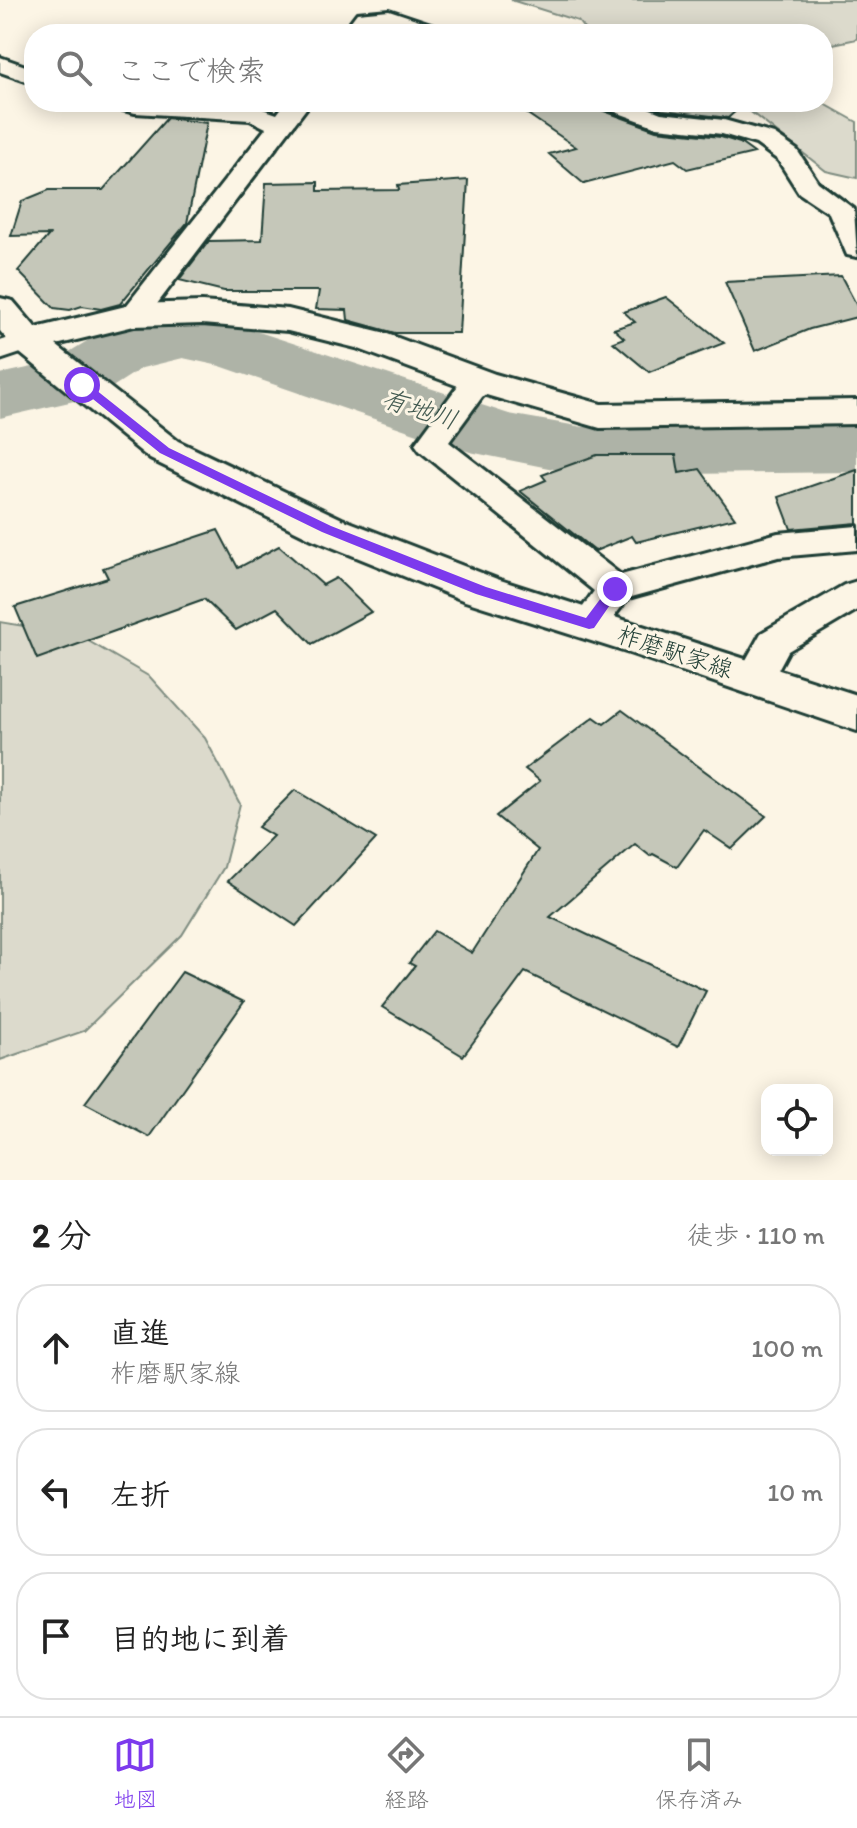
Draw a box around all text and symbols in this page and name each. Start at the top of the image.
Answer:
search box [24,24,833,112]
icon: search [52,46,96,90]
text: ここで検索 [116,52,266,89]
route start [64,367,100,403]
water label: 有地川 [378,382,462,436]
route end [597,571,633,607]
street label: 柞磨駅家線 [614,619,737,684]
map controls [761,1084,833,1156]
button: locate [761,1084,833,1156]
text: 2 分 [32,1215,92,1256]
text: 徒歩 · 110 m [687,1219,825,1251]
text: 直進 [110,1314,170,1351]
icon: ahead [34,1326,78,1370]
text: 100 m [751,1332,823,1364]
text: 柞磨駅家線 [110,1357,240,1389]
icon: left [34,1470,78,1514]
text: 左折 [110,1476,170,1513]
text: 10 m [767,1476,823,1508]
icon: arrive [34,1614,78,1658]
text: 目的地に到着 [110,1620,290,1657]
tab: 地図 [113,1733,158,1813]
tab: 経路 [384,1733,429,1813]
tab: 保存済み [655,1733,744,1813]

